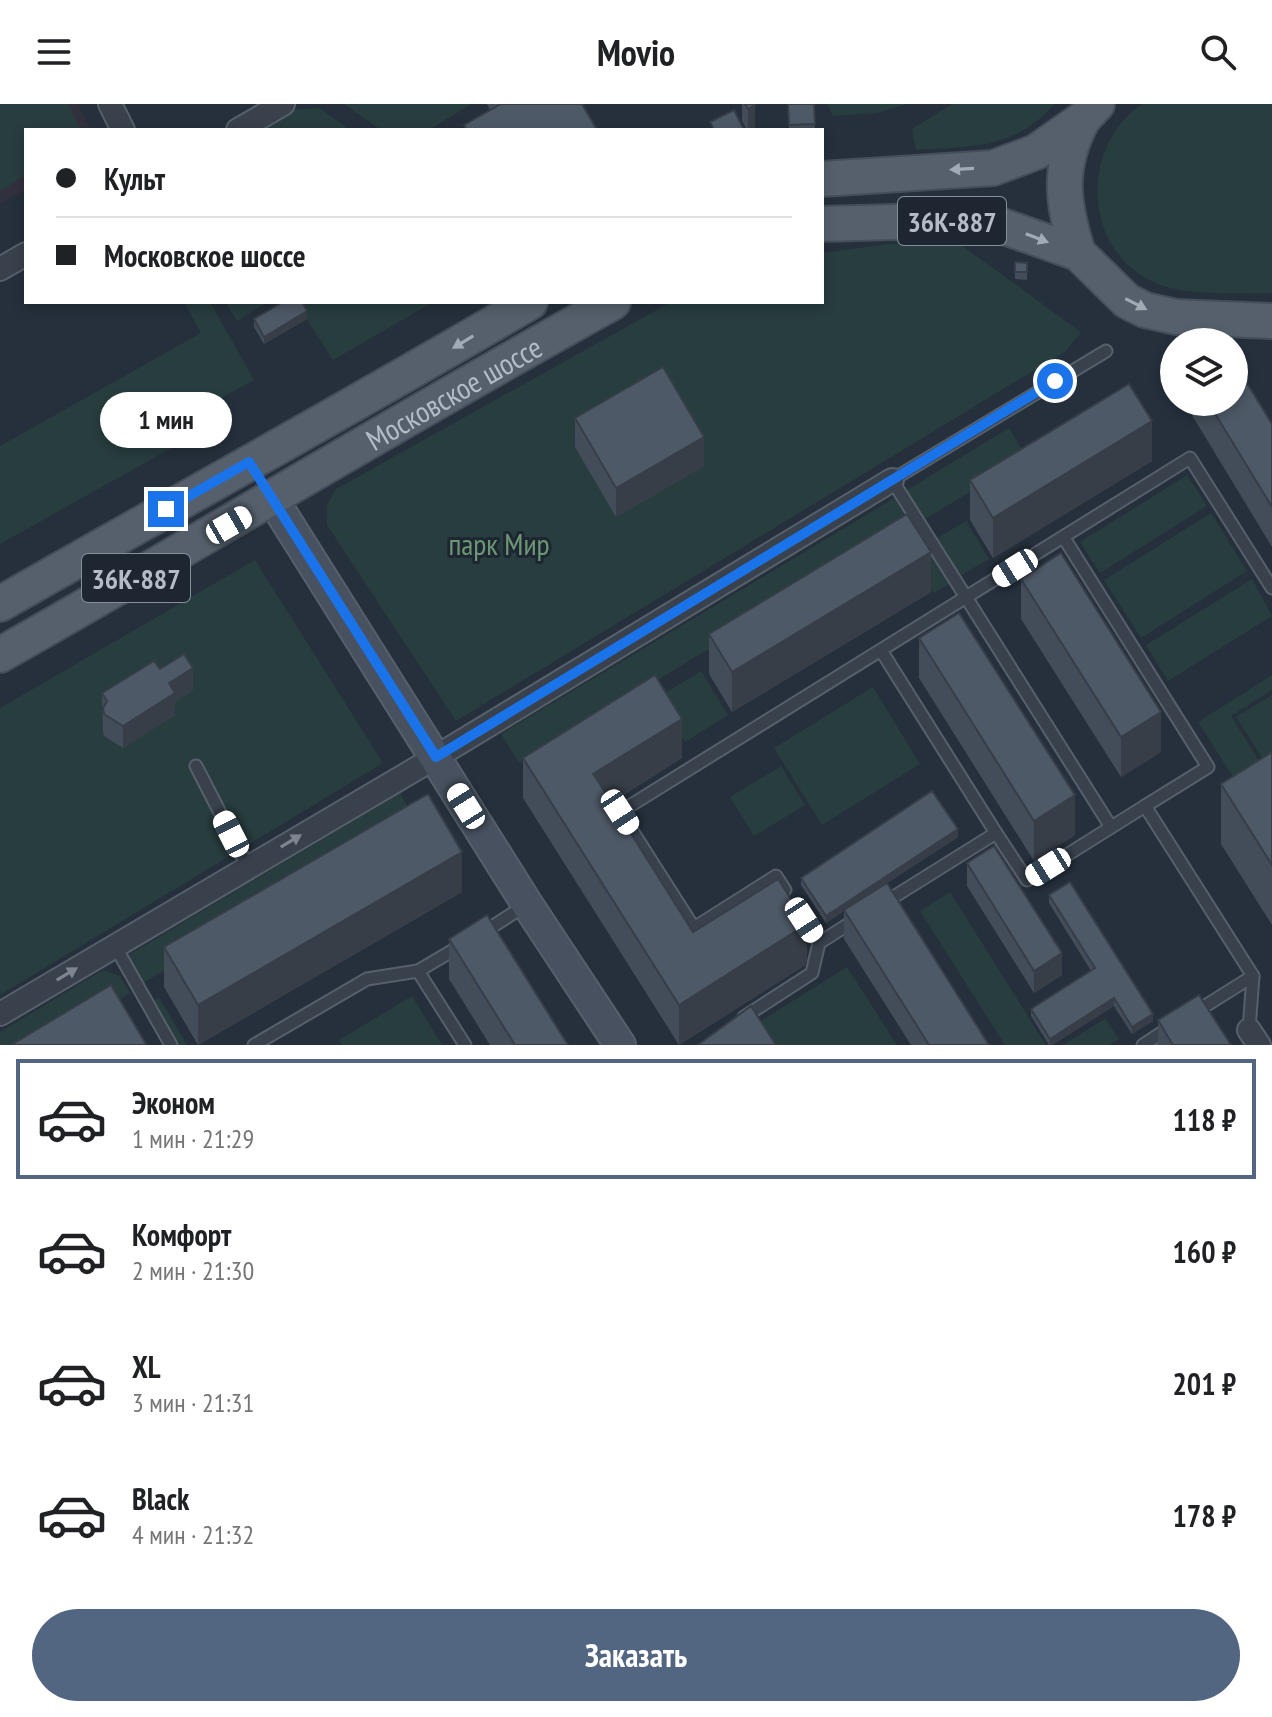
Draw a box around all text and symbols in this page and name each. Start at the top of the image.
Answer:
text: Movio [597,29,675,76]
icon: menu [32,30,76,74]
icon: search [1196,30,1240,74]
text: Культ [104,159,165,198]
one-way arrow [949,163,974,176]
road number: 36К-887 [898,197,1006,245]
one-way arrow [1025,232,1049,245]
text: Московское шоссе [104,236,306,275]
one-way arrow [1125,298,1148,311]
street label: Московское шоссе [358,326,548,458]
map controls [1160,328,1248,416]
button: layers [1160,328,1248,416]
one-way arrow [452,335,474,349]
route start [1037,363,1073,399]
callout: 1 мин [100,393,232,449]
text: 1 мин [138,403,194,436]
route end [148,491,184,527]
car [202,503,256,547]
park label: парк Мир [448,524,550,563]
car [988,545,1042,591]
road number: 36К-887 [82,554,190,602]
car [443,779,489,833]
car [597,785,643,839]
car [209,807,253,861]
one-way arrow [280,835,302,849]
car [1021,844,1075,890]
car [781,893,827,947]
one-way arrow [56,967,78,981]
icon: car [36,1083,108,1155]
text: Эконом [132,1083,215,1122]
text: 118 ₽ [1172,1100,1236,1139]
text: 1 мин · 21:29 [132,1122,254,1155]
icon: car [36,1215,108,1287]
text: Комфорт [132,1215,231,1254]
text: 160 ₽ [1172,1232,1236,1271]
text: 2 мин · 21:30 [132,1254,254,1287]
icon: car [36,1347,108,1419]
text: XL [132,1347,161,1386]
text: 201 ₽ [1172,1364,1236,1403]
text: 3 мин · 21:31 [132,1386,254,1419]
icon: car [36,1479,108,1551]
text: Black [132,1479,189,1518]
text: 178 ₽ [1172,1496,1236,1535]
text: 4 мин · 21:32 [132,1518,254,1551]
button: Заказать [32,1609,1240,1701]

